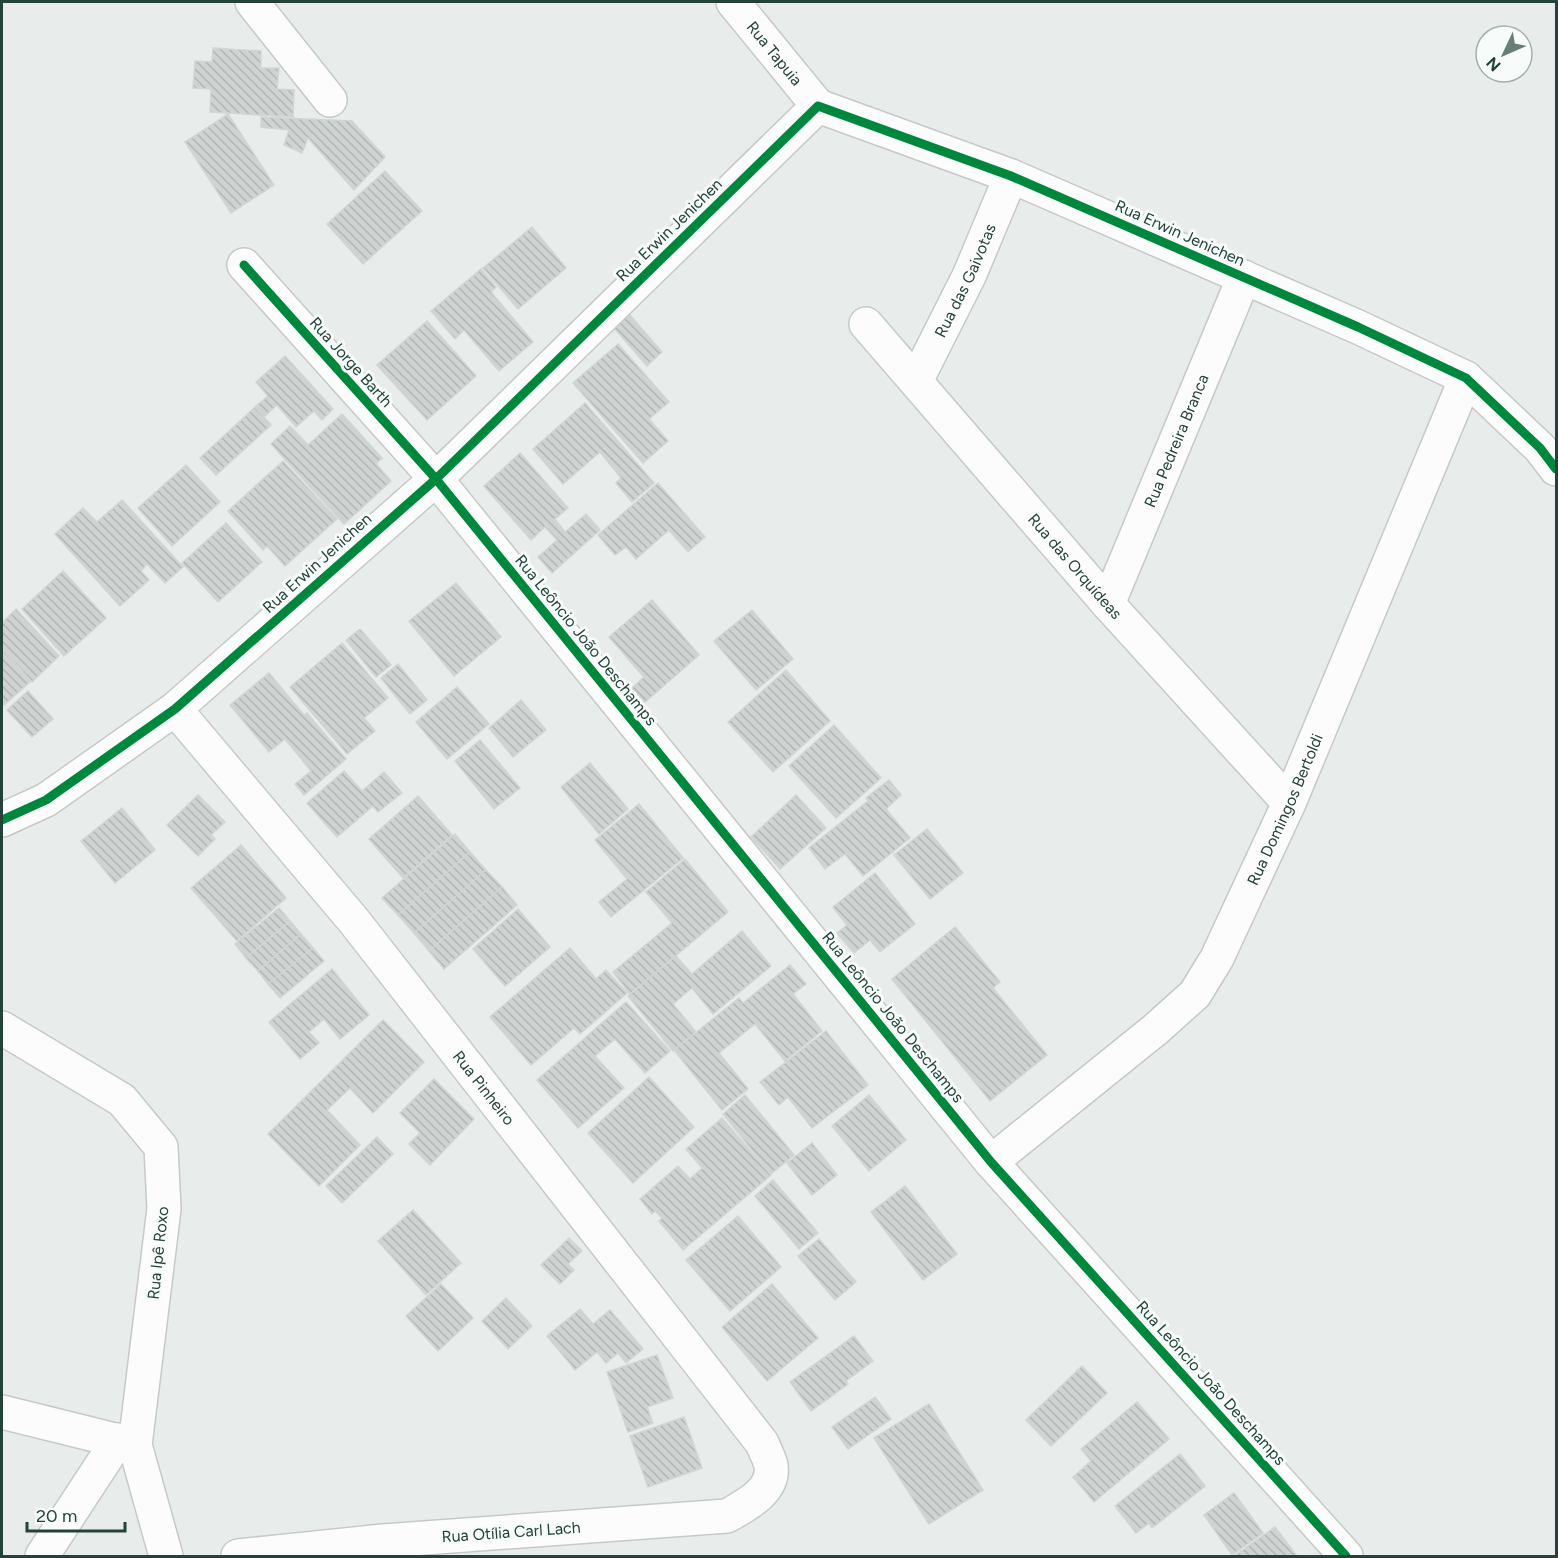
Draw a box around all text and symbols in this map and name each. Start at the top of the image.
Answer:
street label: Rua Tapuia [743,17,807,89]
north arrow [1474,24,1534,84]
text: N [1482,53,1505,75]
street label: Rua Erwin Jenichen [612,175,726,285]
street label: Rua Erwin Jenichen [1112,196,1248,270]
street label: Rua das Gaivotas [930,221,999,340]
street label: Rua Jorge Barth [306,313,396,411]
street label: Rua Pedreira Branca [1140,371,1212,510]
street label: Rua Erwin Jenichen [259,509,375,617]
street label: Rua das Orquídeas [1024,509,1126,623]
street label: Rua Leôncio João Deschamps [511,551,661,729]
street label: Rua Domingos Bertoldi [1243,731,1326,888]
street label: Rua Leôncio João Deschamps [818,928,968,1106]
street label: Rua Pinheiro [449,1047,519,1129]
street label: Rua Ipê Roxo [144,1205,172,1301]
street label: Rua Leôncio João Deschamps [1132,1297,1290,1469]
scale bar [27,1495,124,1533]
text: 20 m [36,1505,77,1527]
street label: Rua Otília Carl Lach [441,1518,581,1546]

